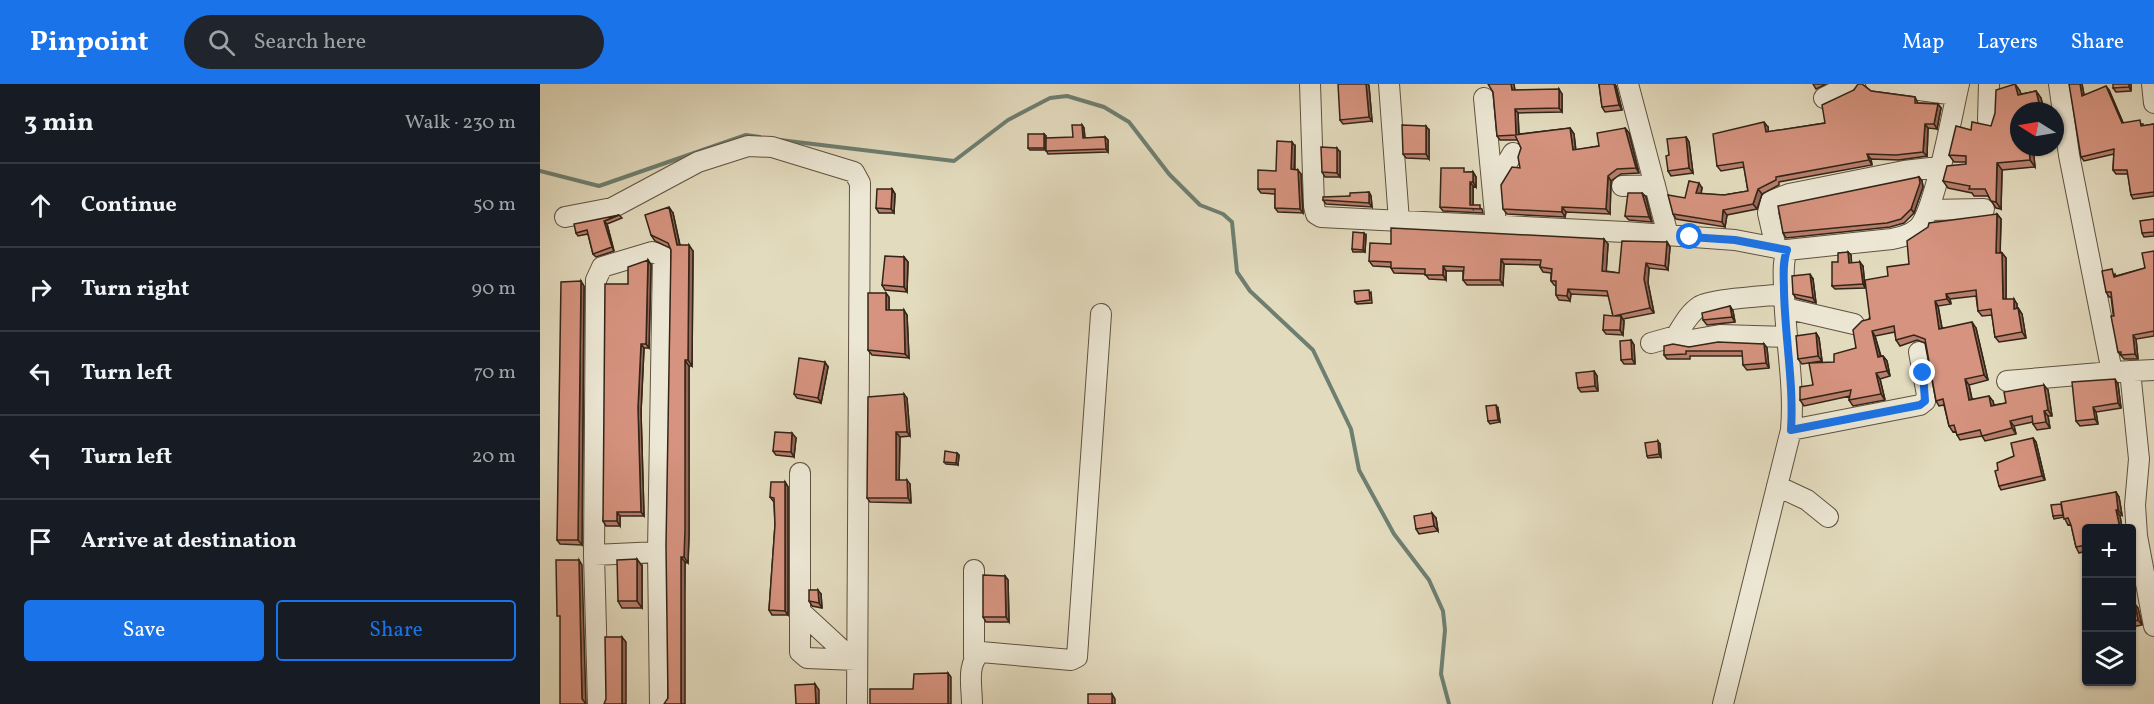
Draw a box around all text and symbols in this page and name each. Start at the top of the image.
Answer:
search box [184,15,604,69]
text: Pinpoint [30,23,148,62]
icon: search [205,26,238,59]
text: Search here [253,27,366,58]
text: Map [1902,28,1944,57]
text: Layers [1977,28,2038,57]
text: Share [2071,28,2124,57]
north arrow [2010,102,2064,156]
text: 3 min [24,105,94,141]
text: Walk · 230 m [405,109,516,137]
icon: ahead [24,189,57,222]
text: Continue [81,190,177,221]
text: 50 m [473,191,516,219]
route start [1676,223,1702,249]
icon: right [24,273,57,306]
text: Turn right [81,274,189,305]
text: 90 m [472,275,516,303]
icon: left [24,357,57,390]
text: Turn left [81,358,172,389]
text: 70 m [473,359,516,387]
route end [1909,359,1935,385]
icon: left [24,441,57,474]
text: Turn left [81,442,172,473]
text: 20 m [472,443,516,471]
map controls [2082,524,2136,686]
button: + [2082,524,2136,578]
icon: arrive [24,525,57,558]
text: Arrive at destination [81,526,297,557]
button: − [2082,578,2136,632]
button: Save [24,600,264,661]
button: Share [276,600,516,661]
button: layers [2082,632,2136,686]

